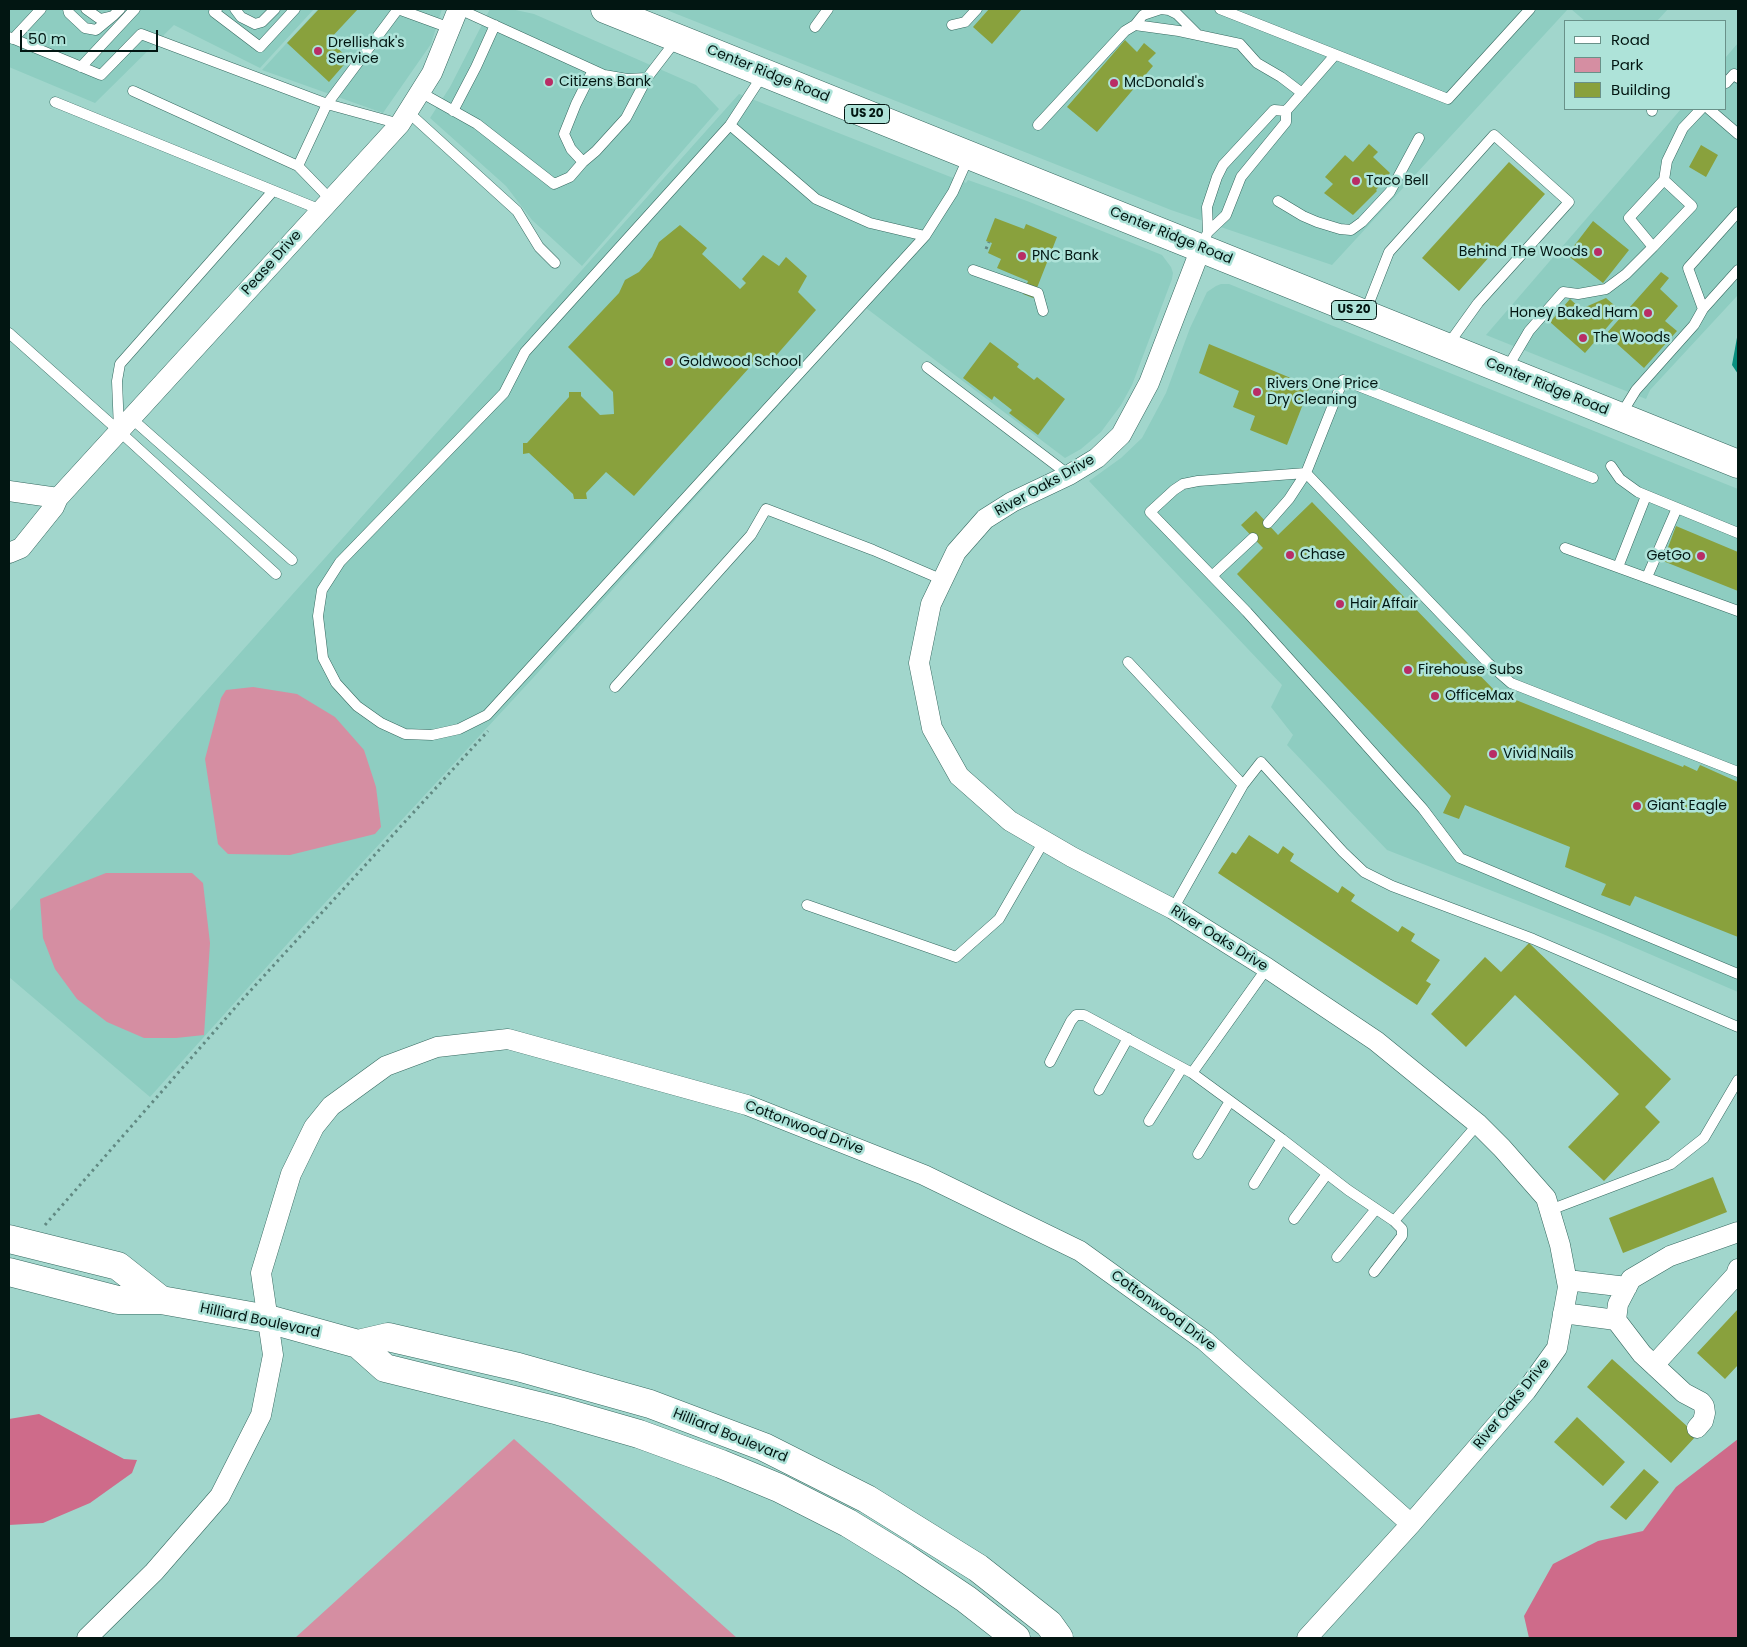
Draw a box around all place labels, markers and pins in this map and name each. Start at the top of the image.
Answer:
place label: Drellishak's Service [328,35,405,68]
marker: Drellishak's Service [312,45,324,57]
place label: Citizens Bank [559,74,651,90]
place label: McDonald's [1124,75,1204,91]
marker: Citizens Bank [543,76,555,88]
marker: McDonald's [1108,77,1120,89]
place label: Taco Bell [1366,173,1428,189]
marker: Taco Bell [1350,175,1362,187]
place label: Behind The Woods [1459,244,1588,260]
marker: Behind The Woods [1592,246,1604,258]
place label: PNC Bank [1032,248,1099,264]
marker: PNC Bank [1016,250,1028,262]
place label: Honey Baked Ham [1509,305,1638,321]
marker: Honey Baked Ham [1642,307,1654,319]
place label: The Woods [1593,330,1670,346]
marker: The Woods [1577,332,1589,344]
place label: Goldwood School [679,354,801,370]
marker: Goldwood School [663,356,675,368]
place label: Rivers One Price Dry Cleaning [1267,376,1378,408]
marker: Rivers One Price Dry Cleaning [1251,386,1263,398]
place label: Chase [1300,547,1345,563]
place label: GetGo [1646,548,1691,564]
marker: Chase [1284,549,1296,561]
marker: GetGo [1695,550,1707,562]
place label: Hair Affair [1350,596,1418,612]
marker: Hair Affair [1334,598,1346,610]
place label: Firehouse Subs [1418,662,1523,678]
marker: Firehouse Subs [1402,664,1414,676]
place label: OfficeMax [1445,688,1514,704]
marker: OfficeMax [1429,690,1441,702]
place label: Vivid Nails [1503,746,1574,762]
marker: Vivid Nails [1487,748,1499,760]
place label: Giant Eagle [1647,798,1727,814]
marker: Giant Eagle [1631,800,1643,812]

